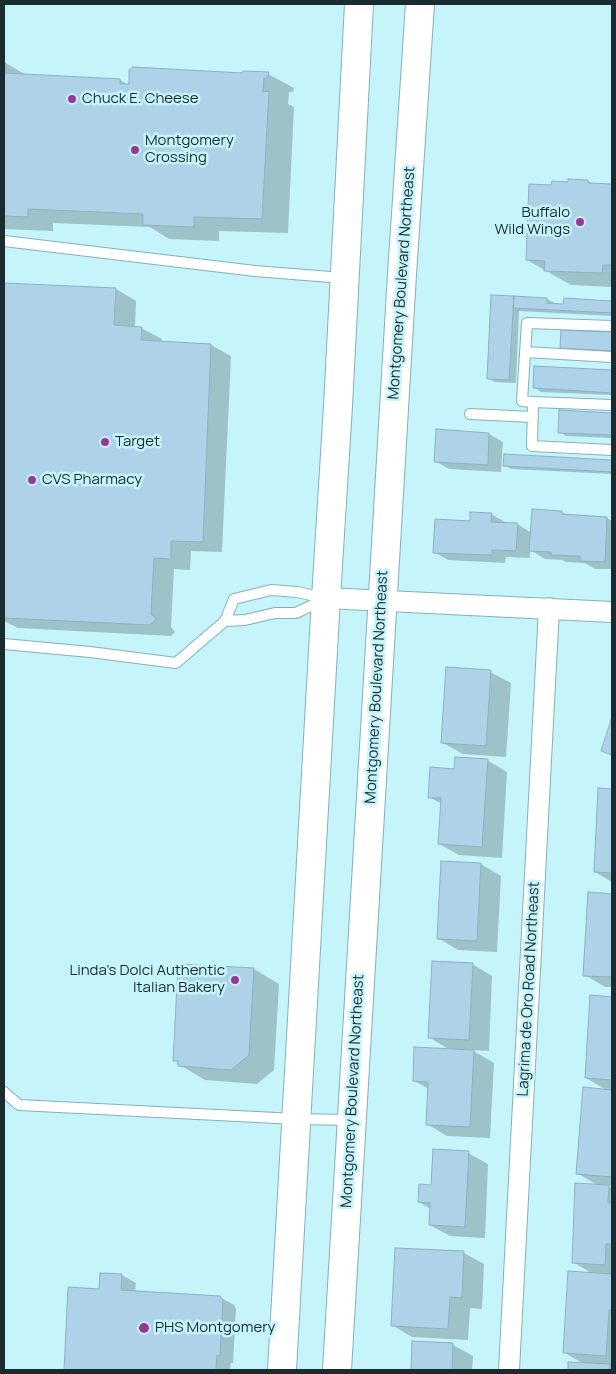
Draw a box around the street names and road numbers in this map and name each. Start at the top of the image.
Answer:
street label: Montgomery Boulevard Northeast [385,166,419,400]
street label: Montgomery Boulevard Northeast [362,570,392,804]
street label: Lagrima de Oro Road Northeast [514,881,544,1097]
street label: Montgomery Boulevard Northeast [338,974,368,1208]

